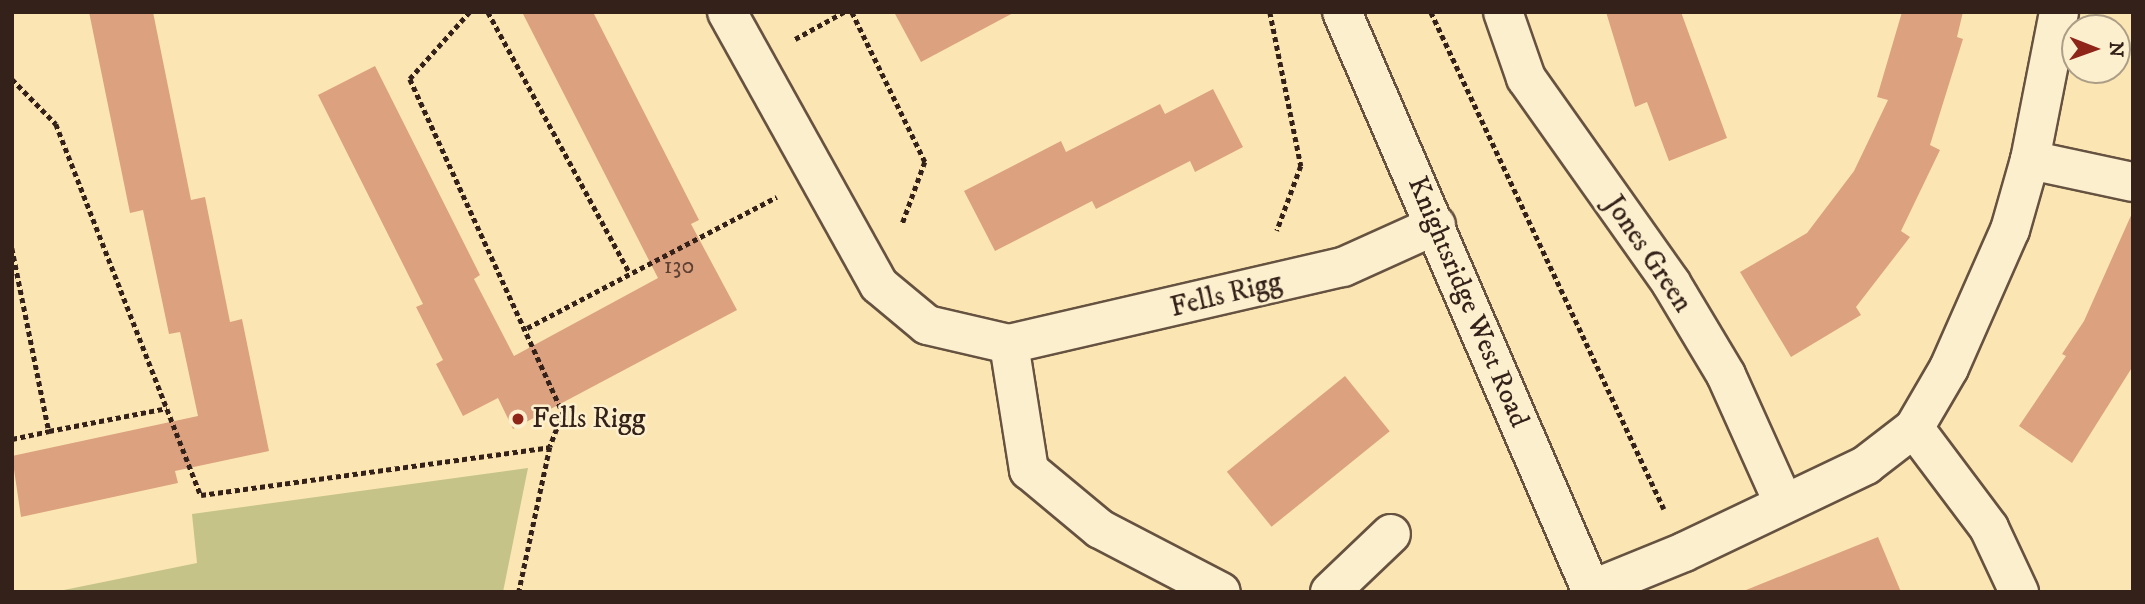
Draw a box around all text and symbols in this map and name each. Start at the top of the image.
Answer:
north arrow [2061,14,2131,84]
text: N [2104,41,2127,57]
street label: Knightsridge West Road [1400,172,1536,432]
street label: Jones Green [1597,189,1699,319]
house number: 130 [664,253,694,281]
street label: Fells Rigg [1167,265,1285,325]
place label: Fells Rigg [532,402,645,436]
marker: Fells Rigg [510,411,526,427]

